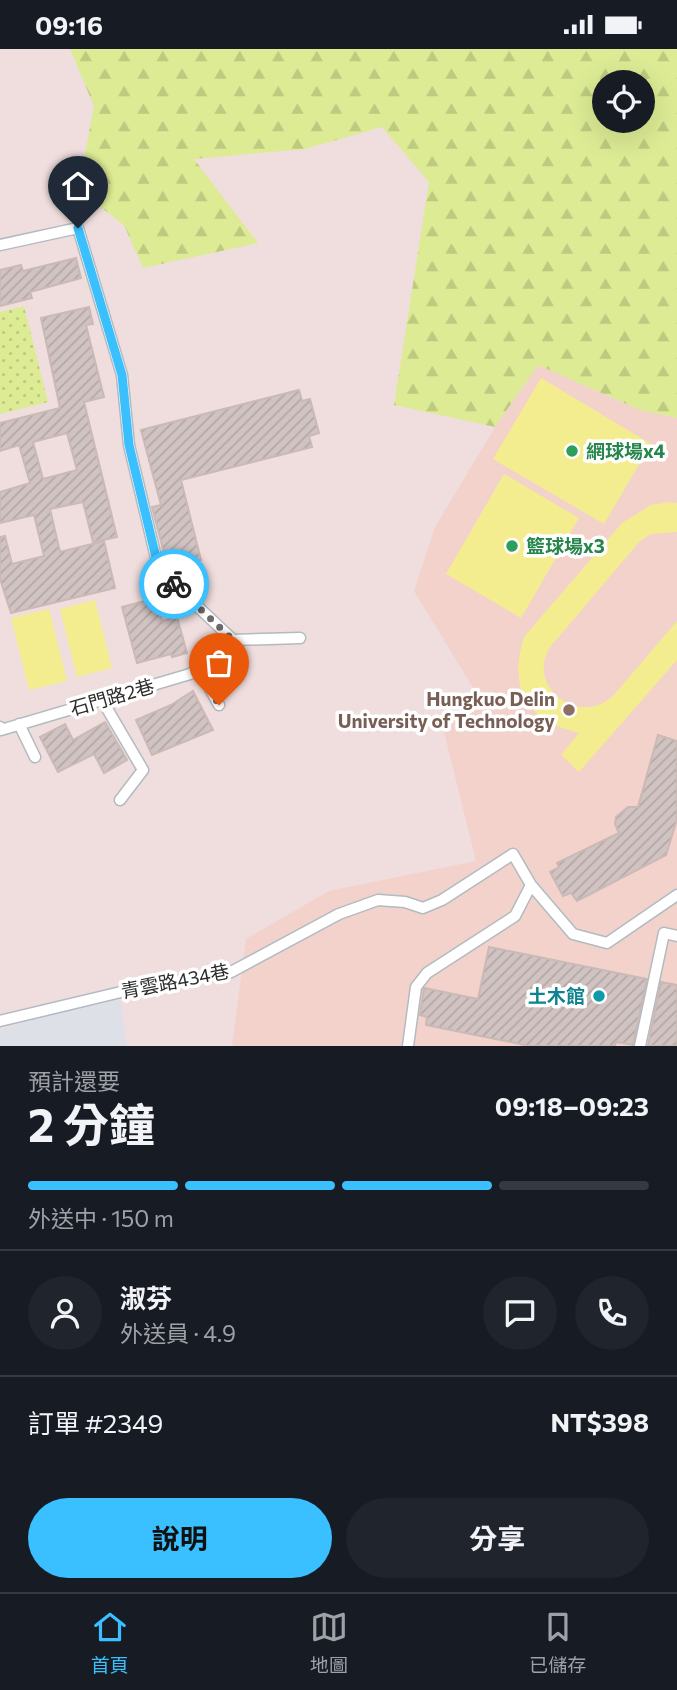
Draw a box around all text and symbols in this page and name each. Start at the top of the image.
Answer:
text: 09:16 [35,9,103,40]
map controls [592,70,655,133]
button: locate [592,70,655,133]
pin [48,156,108,228]
icon: home [59,167,97,205]
place label: 網球場x4 [586,439,665,462]
marker: 網球場x4 [564,443,580,459]
place label: 籃球場x3 [526,534,605,557]
marker: 籃球場x3 [504,538,520,554]
courier [139,549,209,619]
icon: bike [155,565,193,603]
pin [189,633,249,705]
icon: bag [200,644,238,682]
street label: 石門路2巷 [67,674,157,720]
place label: Hungkuo Delin University of Technology [338,687,556,732]
marker: Hungkuo Delin University of Technology [561,702,577,718]
street label: 青雲路434巷 [119,959,231,1002]
place label: 土木館 [528,984,585,1007]
marker: 土木館 [591,988,607,1004]
text: 預計還要 [28,1067,120,1095]
text: 09:18–09:23 [495,1090,649,1121]
text: 2 分鐘 [28,1095,155,1151]
text: 外送中 · 150 m [28,1204,174,1232]
button: person [28,1276,102,1350]
button: chat [483,1276,557,1350]
button: phone [575,1276,649,1350]
text: 淑芬 [120,1282,172,1313]
text: 外送員 · 4.9 [120,1319,236,1347]
text: NT$398 [551,1406,649,1437]
text: 訂單 #2349 [28,1407,163,1438]
button: 說明 [28,1498,332,1578]
button: 分享 [346,1498,649,1578]
tab: 首頁 [91,1608,129,1677]
tab: 地圖 [310,1608,348,1677]
tab: 已儲存 [529,1608,586,1677]

